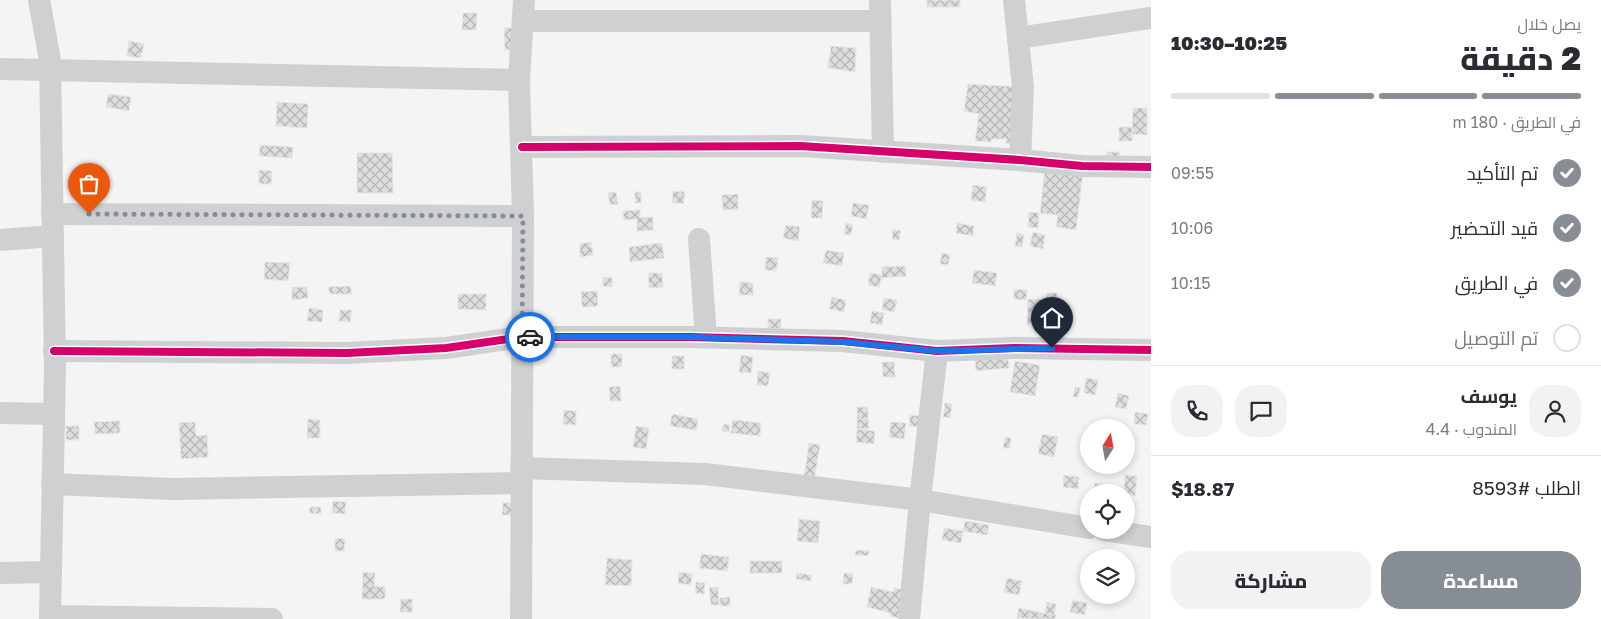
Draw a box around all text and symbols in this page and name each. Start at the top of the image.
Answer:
text: يصل خلال [1518,14,1581,34]
text: 10:25–10:30 [1171,31,1287,54]
text: 2 دقيقة [1460,39,1581,77]
text: في الطريق · 180 m [1453,112,1581,132]
icon: check [1553,159,1581,187]
text: تم التأكيد [1467,161,1538,184]
pin [68,163,110,214]
text: 09:55 [1171,163,1214,183]
icon: bag [75,170,103,198]
icon: check [1553,214,1581,242]
text: قيد التحضير [1451,216,1538,239]
text: 10:06 [1171,218,1213,238]
icon: check [1553,269,1581,297]
text: في الطريق [1455,271,1538,294]
text: 10:15 [1171,273,1211,293]
pin [1031,297,1073,348]
icon: home [1038,304,1066,332]
courier [505,312,555,362]
icon: car [516,323,544,351]
text: تم التوصيل [1454,326,1538,349]
text: يوسف [1461,384,1517,407]
button: phone [1171,385,1223,437]
button: chat [1235,385,1287,437]
button: person [1529,385,1581,437]
north arrow [1080,419,1135,474]
map controls [1080,419,1135,604]
text: المندوب · 4.4 [1426,419,1517,439]
text: الطلب #8593 [1472,476,1581,499]
text: $18.87 [1171,477,1234,500]
button: locate [1080,484,1135,539]
button: layers [1080,549,1135,604]
button: مشاركة [1171,551,1371,609]
button: مساعدة [1381,551,1581,609]

